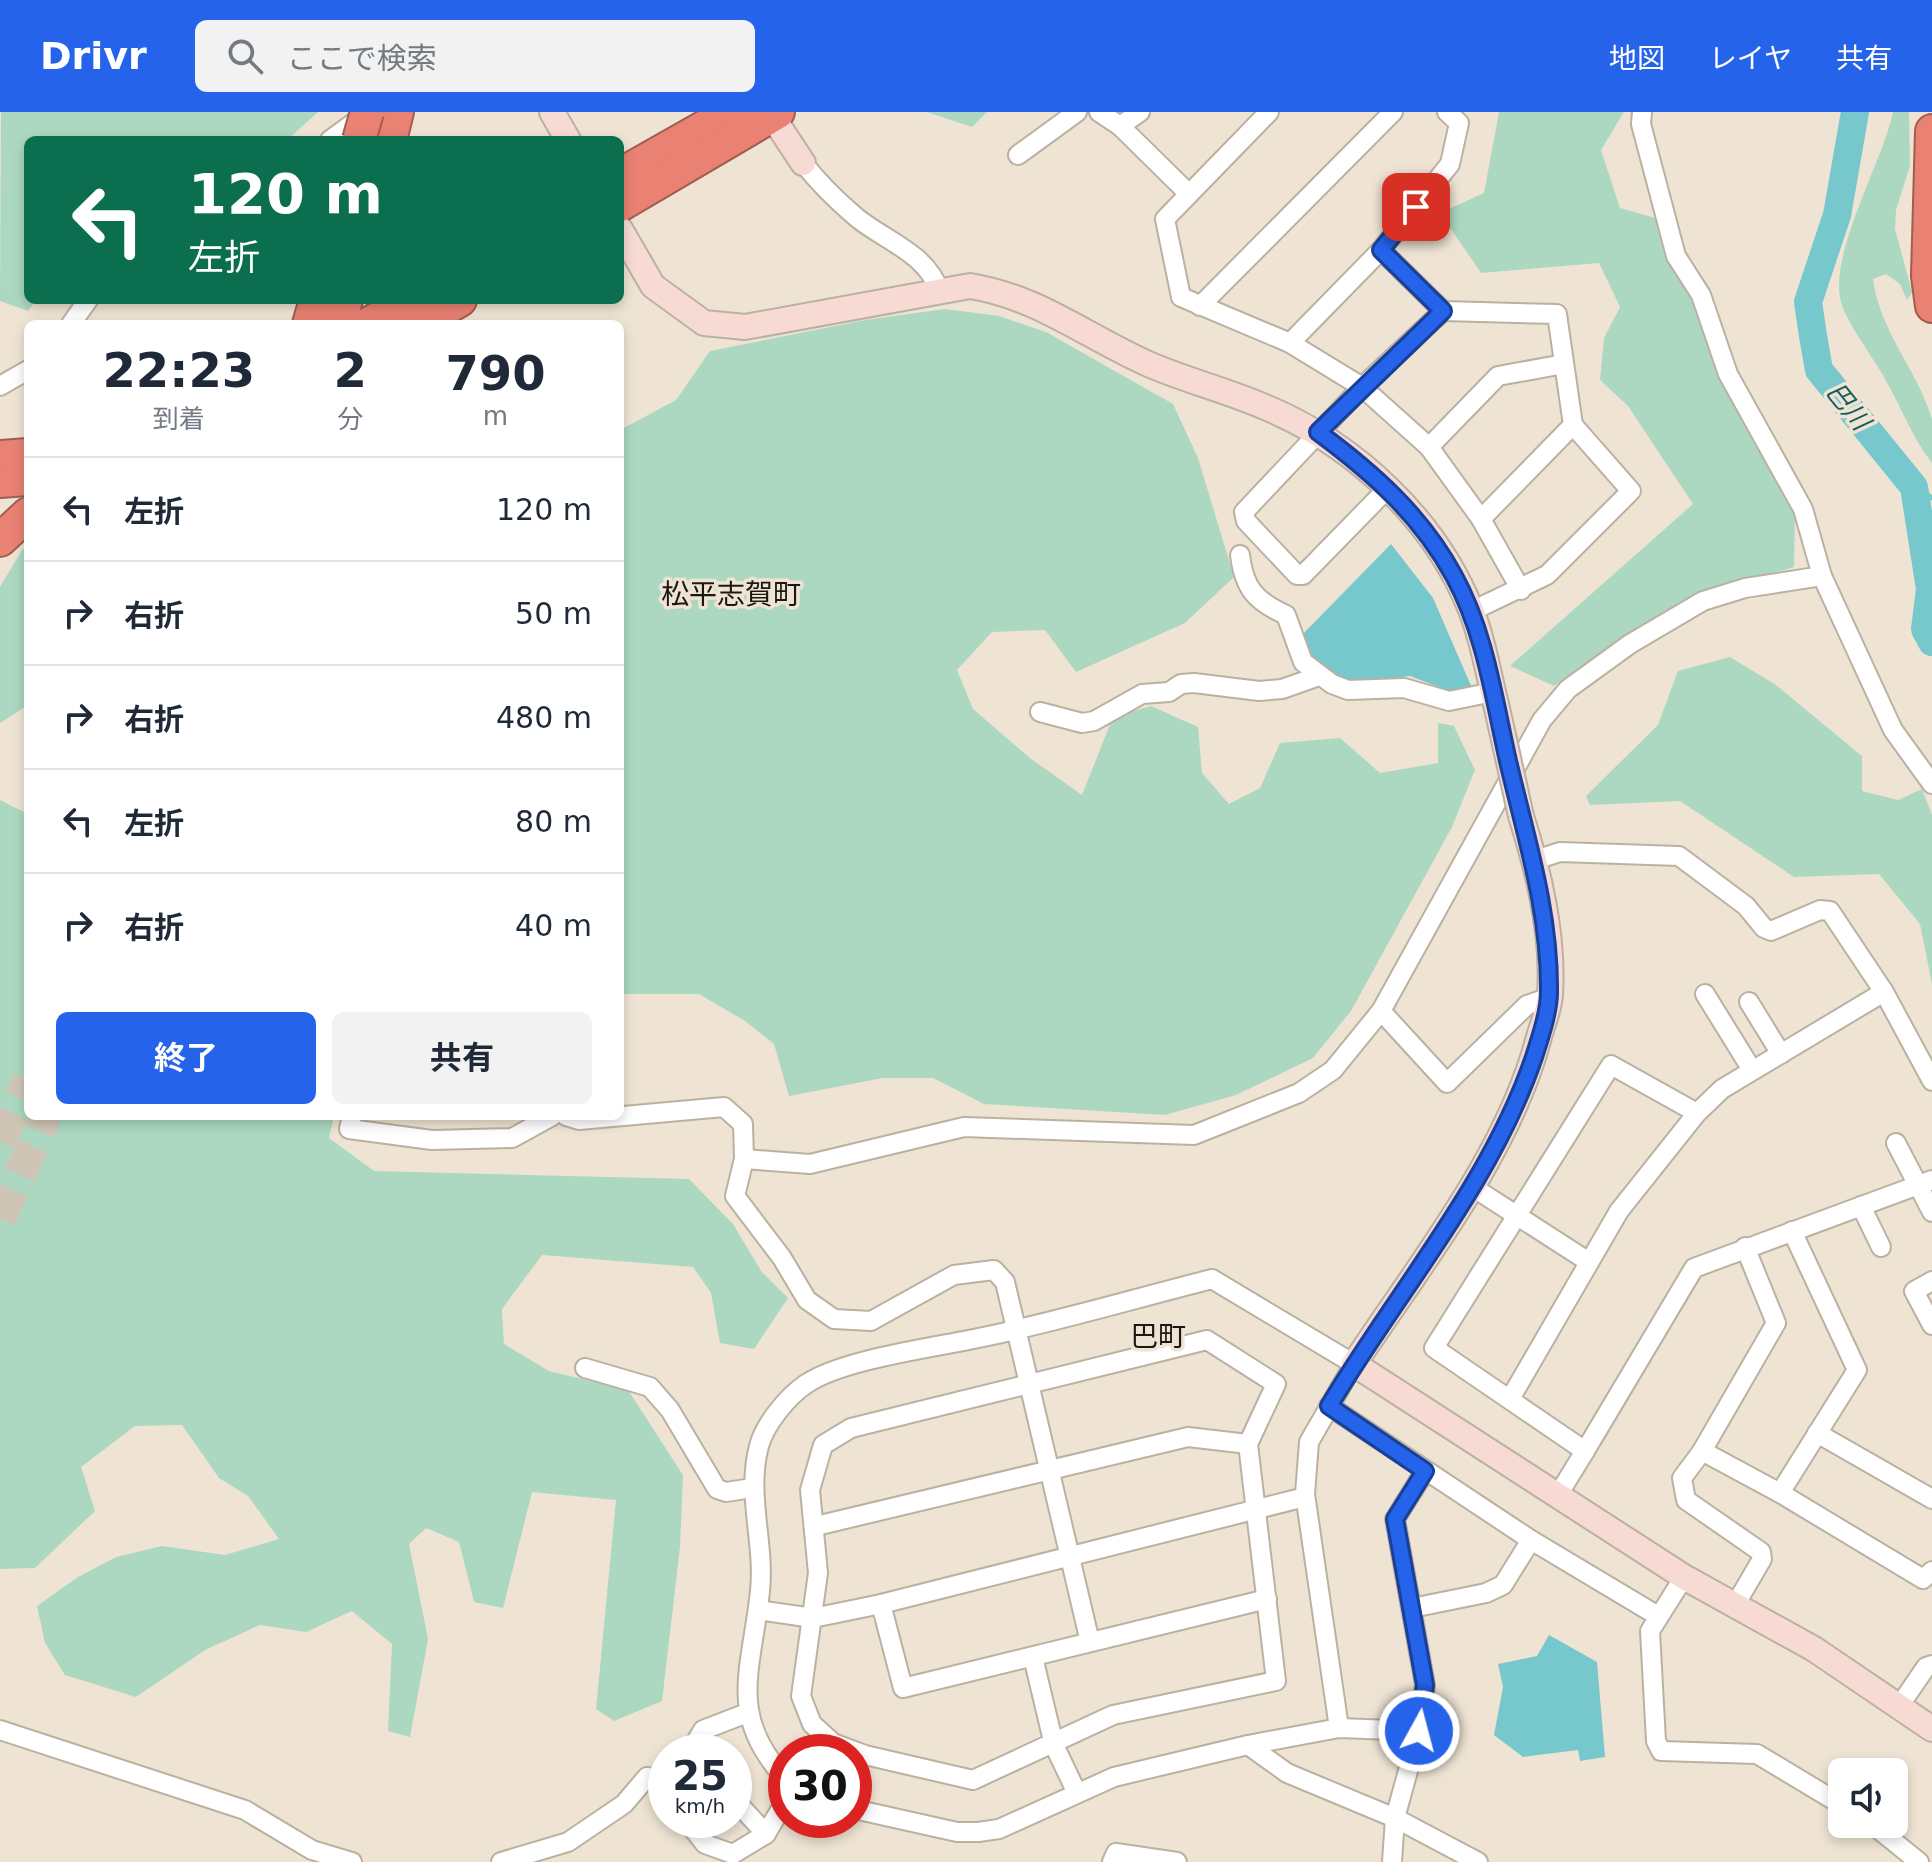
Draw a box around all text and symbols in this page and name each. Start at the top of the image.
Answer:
search box [195,20,755,92]
text: Drivr [40,34,147,78]
icon: search [223,34,267,78]
text: ここで検索 [287,41,437,76]
text: 地図 [1609,42,1665,75]
text: レイヤ [1709,42,1792,75]
text: 共有 [1836,42,1892,75]
text: 120 m [188,161,383,226]
icon: left [56,168,160,272]
pin [1382,173,1450,241]
icon: arrive [1394,185,1438,229]
text: 左折 [188,237,260,278]
text: 22:23 [102,342,255,398]
text: 2 [334,342,367,398]
text: 790 [445,345,546,401]
water label: 巴川 [1820,376,1878,438]
text: m [483,401,508,431]
text: 到着 [153,404,205,434]
text: 分 [337,404,363,434]
icon: left [56,487,100,531]
text: 120 m [496,492,592,527]
text: 左折 [124,494,184,529]
district label: 松平志賀町 [661,578,801,611]
icon: right [56,591,100,635]
text: 50 m [515,596,592,631]
text: 右折 [124,598,184,633]
icon: right [56,695,100,739]
text: 480 m [496,700,592,735]
text: 右折 [124,702,184,737]
icon: left [56,799,100,843]
text: 80 m [515,804,592,839]
text: 左折 [124,806,184,841]
icon: right [56,903,100,947]
text: 40 m [515,908,592,943]
text: 右折 [124,910,184,945]
button: 終了 [56,1012,316,1104]
button: 共有 [332,1012,592,1104]
district label: 巴町 [1130,1320,1186,1353]
position arrow [1377,1689,1461,1773]
speed limit sign: 30 [768,1734,872,1838]
text: 25 [672,1753,728,1799]
map controls [1828,1758,1908,1838]
button: sound [1828,1758,1908,1838]
text: km/h [675,1794,725,1818]

